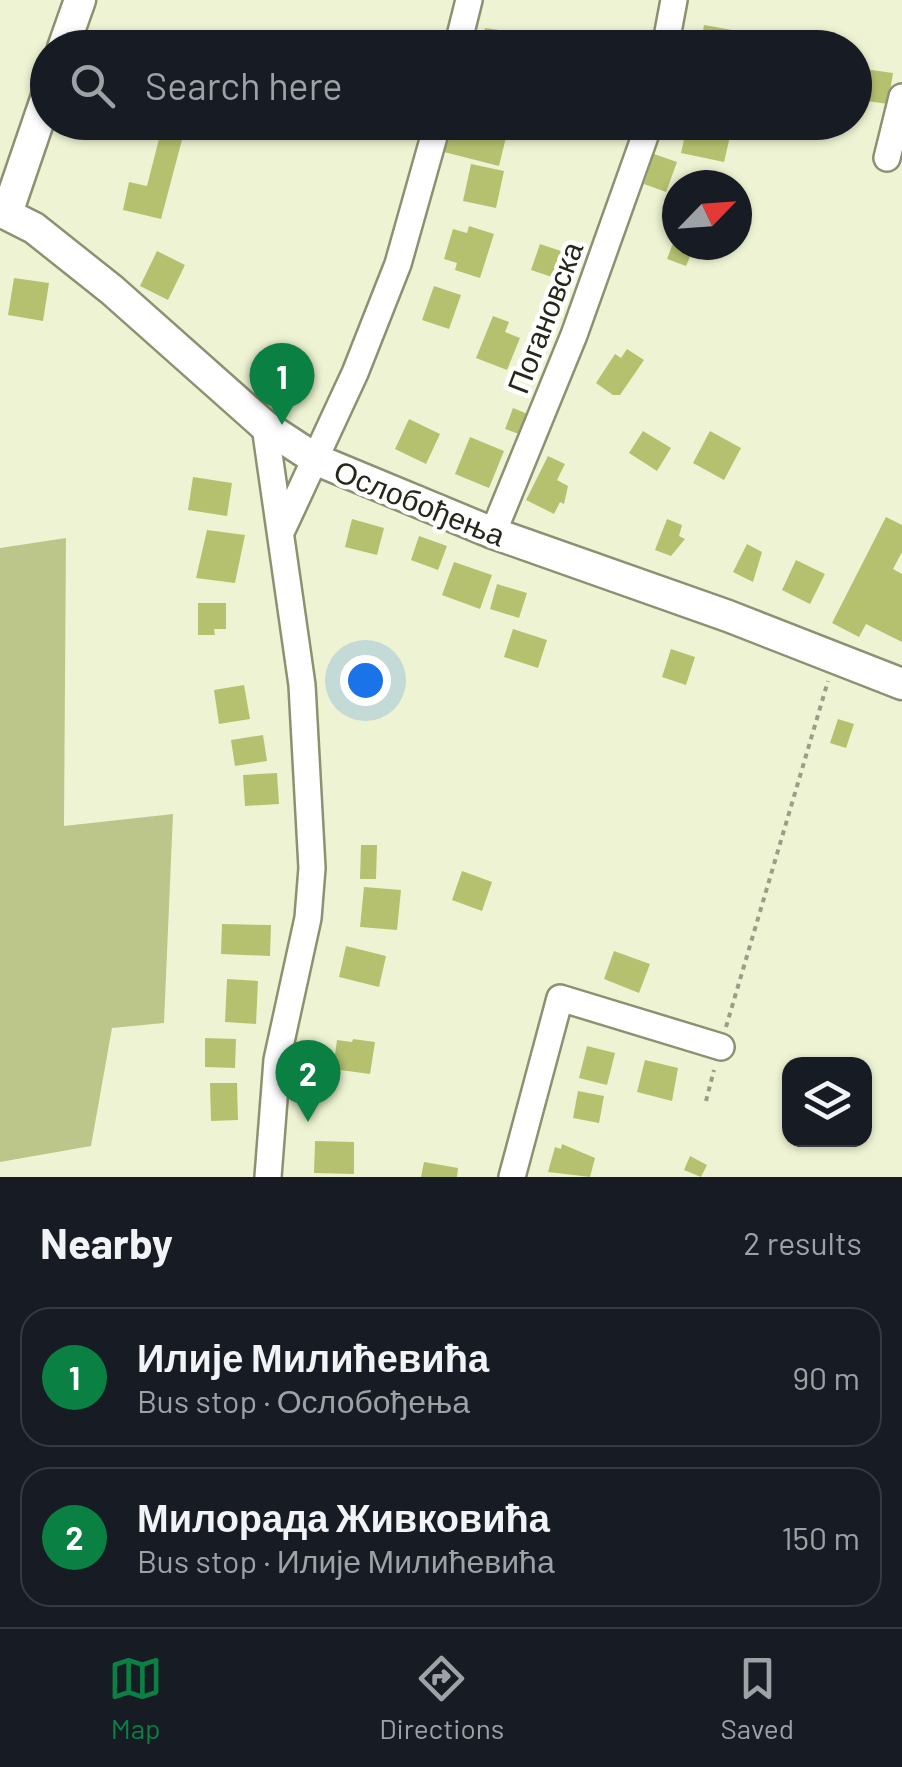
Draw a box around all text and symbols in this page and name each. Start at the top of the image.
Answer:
search box [30,30,872,140]
icon: search [65,58,120,113]
text: Search here [145,62,343,108]
north arrow [662,170,752,260]
street label: Погановска [499,236,590,398]
pin: 1 [250,342,314,425]
street label: Ослобођења [329,451,511,553]
your location [340,655,391,706]
pin: 2 [276,1040,340,1122]
map controls [782,1057,872,1147]
button: layers [782,1057,872,1147]
text: Nearby [40,1217,173,1267]
text: 2 results [743,1223,862,1261]
text: Илије Милићевића [137,1334,489,1380]
text: 1 [69,1358,80,1396]
text: 90 m [792,1358,860,1396]
text: Bus stop · Ослобођења [137,1381,470,1419]
text: Милорада Живковића [137,1494,550,1540]
text: 2 [66,1518,83,1556]
text: 150 m [781,1518,860,1556]
text: Bus stop · Илије Милићевића [137,1541,555,1579]
tab: Map [108,1651,163,1745]
tab: Directions [379,1651,504,1745]
tab: Saved [720,1651,794,1745]

